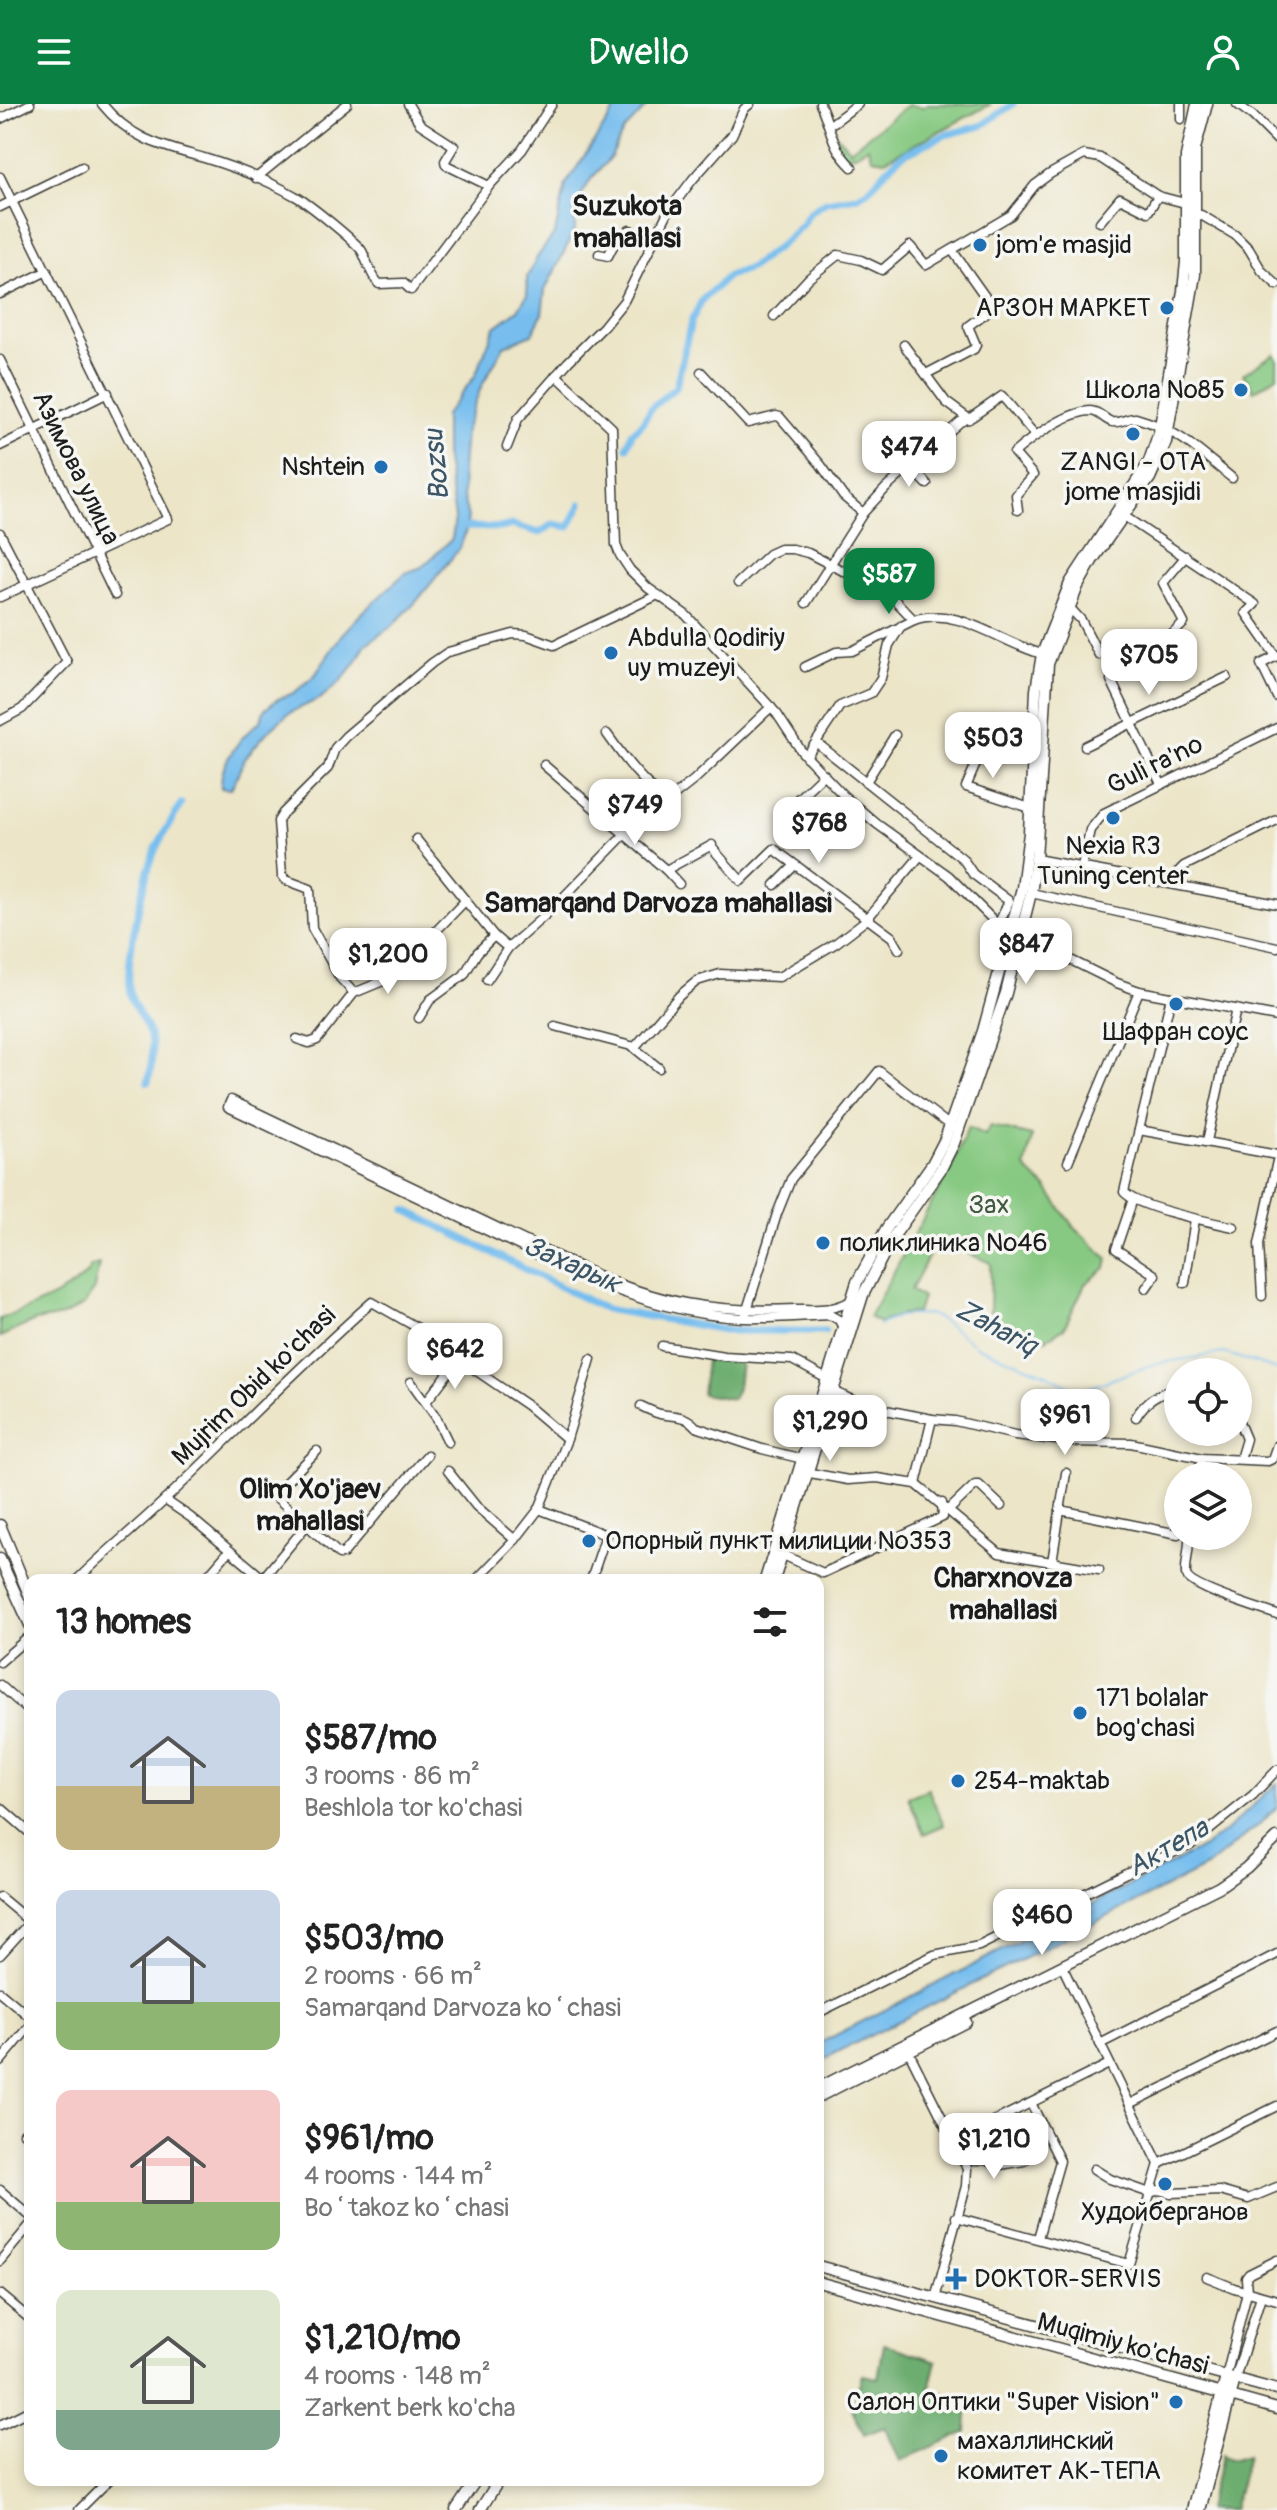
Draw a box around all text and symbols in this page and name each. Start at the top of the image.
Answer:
icon: menu [32,30,76,74]
text: Dwello [588,30,689,75]
icon: person [1201,30,1245,74]
district label: Suzukota mahallasi [572,189,682,256]
place label: jom'e masjid [995,229,1132,261]
marker: jom'e masjid [971,236,989,254]
place label: АРЗОН МАРКЕТ [976,292,1151,324]
marker: АРЗОН МАРКЕТ [1158,299,1176,317]
place label: Школа №85 [1086,374,1225,406]
marker: Школа №85 [1232,381,1250,399]
street label: Азимова улица [25,386,127,550]
pin: $474 [862,421,956,489]
marker: ZANGI - OTA jome masjidi [1124,425,1142,443]
water label: Bozsu [416,426,458,502]
text: $474 [880,431,938,463]
place label: ZANGI - OTA jome masjidi [1060,446,1206,508]
place label: Nshtein [281,451,365,483]
marker: Nshtein [372,458,390,476]
pin: $587 [842,548,936,616]
text: $587 [861,558,917,590]
place label: Abdulla Qodiriy uy muzeyi [627,622,785,684]
pin: $705 [1102,629,1196,697]
text: $705 [1119,639,1179,671]
marker: Abdulla Qodiriy uy muzeyi [602,644,620,662]
pin: $503 [946,712,1040,780]
text: $503 [963,722,1023,754]
street label: Guli ra'no [1102,728,1208,802]
pin: $749 [588,779,682,847]
text: $749 [607,789,663,821]
pin: $768 [772,797,866,865]
text: $768 [791,807,847,839]
marker: Nexia R3 Tuning center [1104,809,1122,827]
place label: Nexia R3 Tuning center [1037,830,1190,892]
district label: Samarqand Darvoza mahallasi [484,886,832,921]
pin: $847 [979,918,1073,986]
pin: $1,200 [323,928,453,996]
text: $847 [998,928,1054,960]
text: $1,200 [348,938,428,970]
marker: Шафран соус [1167,995,1185,1013]
place label: Шафран соус [1103,1016,1249,1048]
park label: Зах [969,1189,1009,1221]
place label: поликлиника №46 [839,1227,1048,1259]
water label: Захарык [518,1228,628,1303]
marker: поликлиника №46 [814,1234,832,1252]
water label: Zahariq [950,1292,1045,1365]
street label: Mujrim Obid ko'chasi [165,1300,343,1472]
pin: $642 [408,1323,502,1391]
text: $642 [426,1333,484,1365]
map controls [1164,1358,1252,1550]
button: locate [1164,1358,1252,1446]
pin: $961 [1018,1389,1112,1457]
pin: $1,290 [765,1395,895,1463]
text: $961 [1039,1399,1091,1431]
text: $1,290 [792,1405,868,1437]
button: layers [1164,1462,1252,1550]
district label: Olim Xo'jaev mahallasi [239,1472,381,1539]
place label: Опорный пункт милиции №353 [605,1525,952,1557]
marker: Опорный пункт милиции №353 [580,1532,598,1550]
district label: Charxnovza mahallasi [933,1561,1073,1628]
icon: filters [748,1600,792,1644]
text: 13 homes [56,1601,191,1644]
place label: 171 bolalar bog'chasi [1096,1682,1209,1744]
marker: 171 bolalar bog'chasi [1071,1704,1089,1722]
text: $587/mo [304,1717,437,1760]
icon: home [120,1722,216,1818]
text: 3 rooms · 86 m² [304,1760,480,1792]
place label: 254-maktab [974,1765,1110,1797]
marker: 254-maktab [949,1772,967,1790]
text: Beshlola tor ko'chasi [304,1792,522,1824]
water label: Актепа [1121,1810,1216,1885]
pin: $460 [995,1889,1089,1957]
text: $460 [1011,1899,1073,1931]
text: $503/mo [304,1917,444,1960]
icon: home [120,1922,216,2018]
text: 2 rooms · 66 m² [304,1960,482,1992]
text: Samarqand Darvoza koʻchasi [304,1992,621,2024]
pin: $1,210 [929,2113,1059,2181]
text: $961/mo [304,2117,434,2160]
icon: home [120,2122,216,2218]
text: $1,210 [957,2123,1031,2155]
text: 4 rooms · 144 m² [304,2160,493,2192]
marker: Худойберганов [1156,2175,1174,2193]
text: Boʻtakoz koʻchasi [304,2192,509,2224]
place label: Худойберганов [1081,2196,1249,2228]
place label: DOKTOR-SERVIS [974,2263,1161,2295]
marker: DOKTOR-SERVIS [945,2268,967,2290]
street label: Muqimiy ko'chasi [1034,2306,1212,2382]
text: $1,210/mo [304,2317,461,2360]
icon: home [120,2322,216,2418]
text: 4 rooms · 148 m² [304,2360,491,2392]
place label: Салон Оптики "Super Vision" [846,2386,1160,2418]
text: Zarkent berk ko'cha [304,2392,516,2424]
marker: Салон Оптики "Super Vision" [1167,2393,1185,2411]
place label: махаллинский комитет АК-ТЕПА [957,2425,1161,2487]
marker: махаллинский комитет АК-ТЕПА [932,2447,950,2465]

